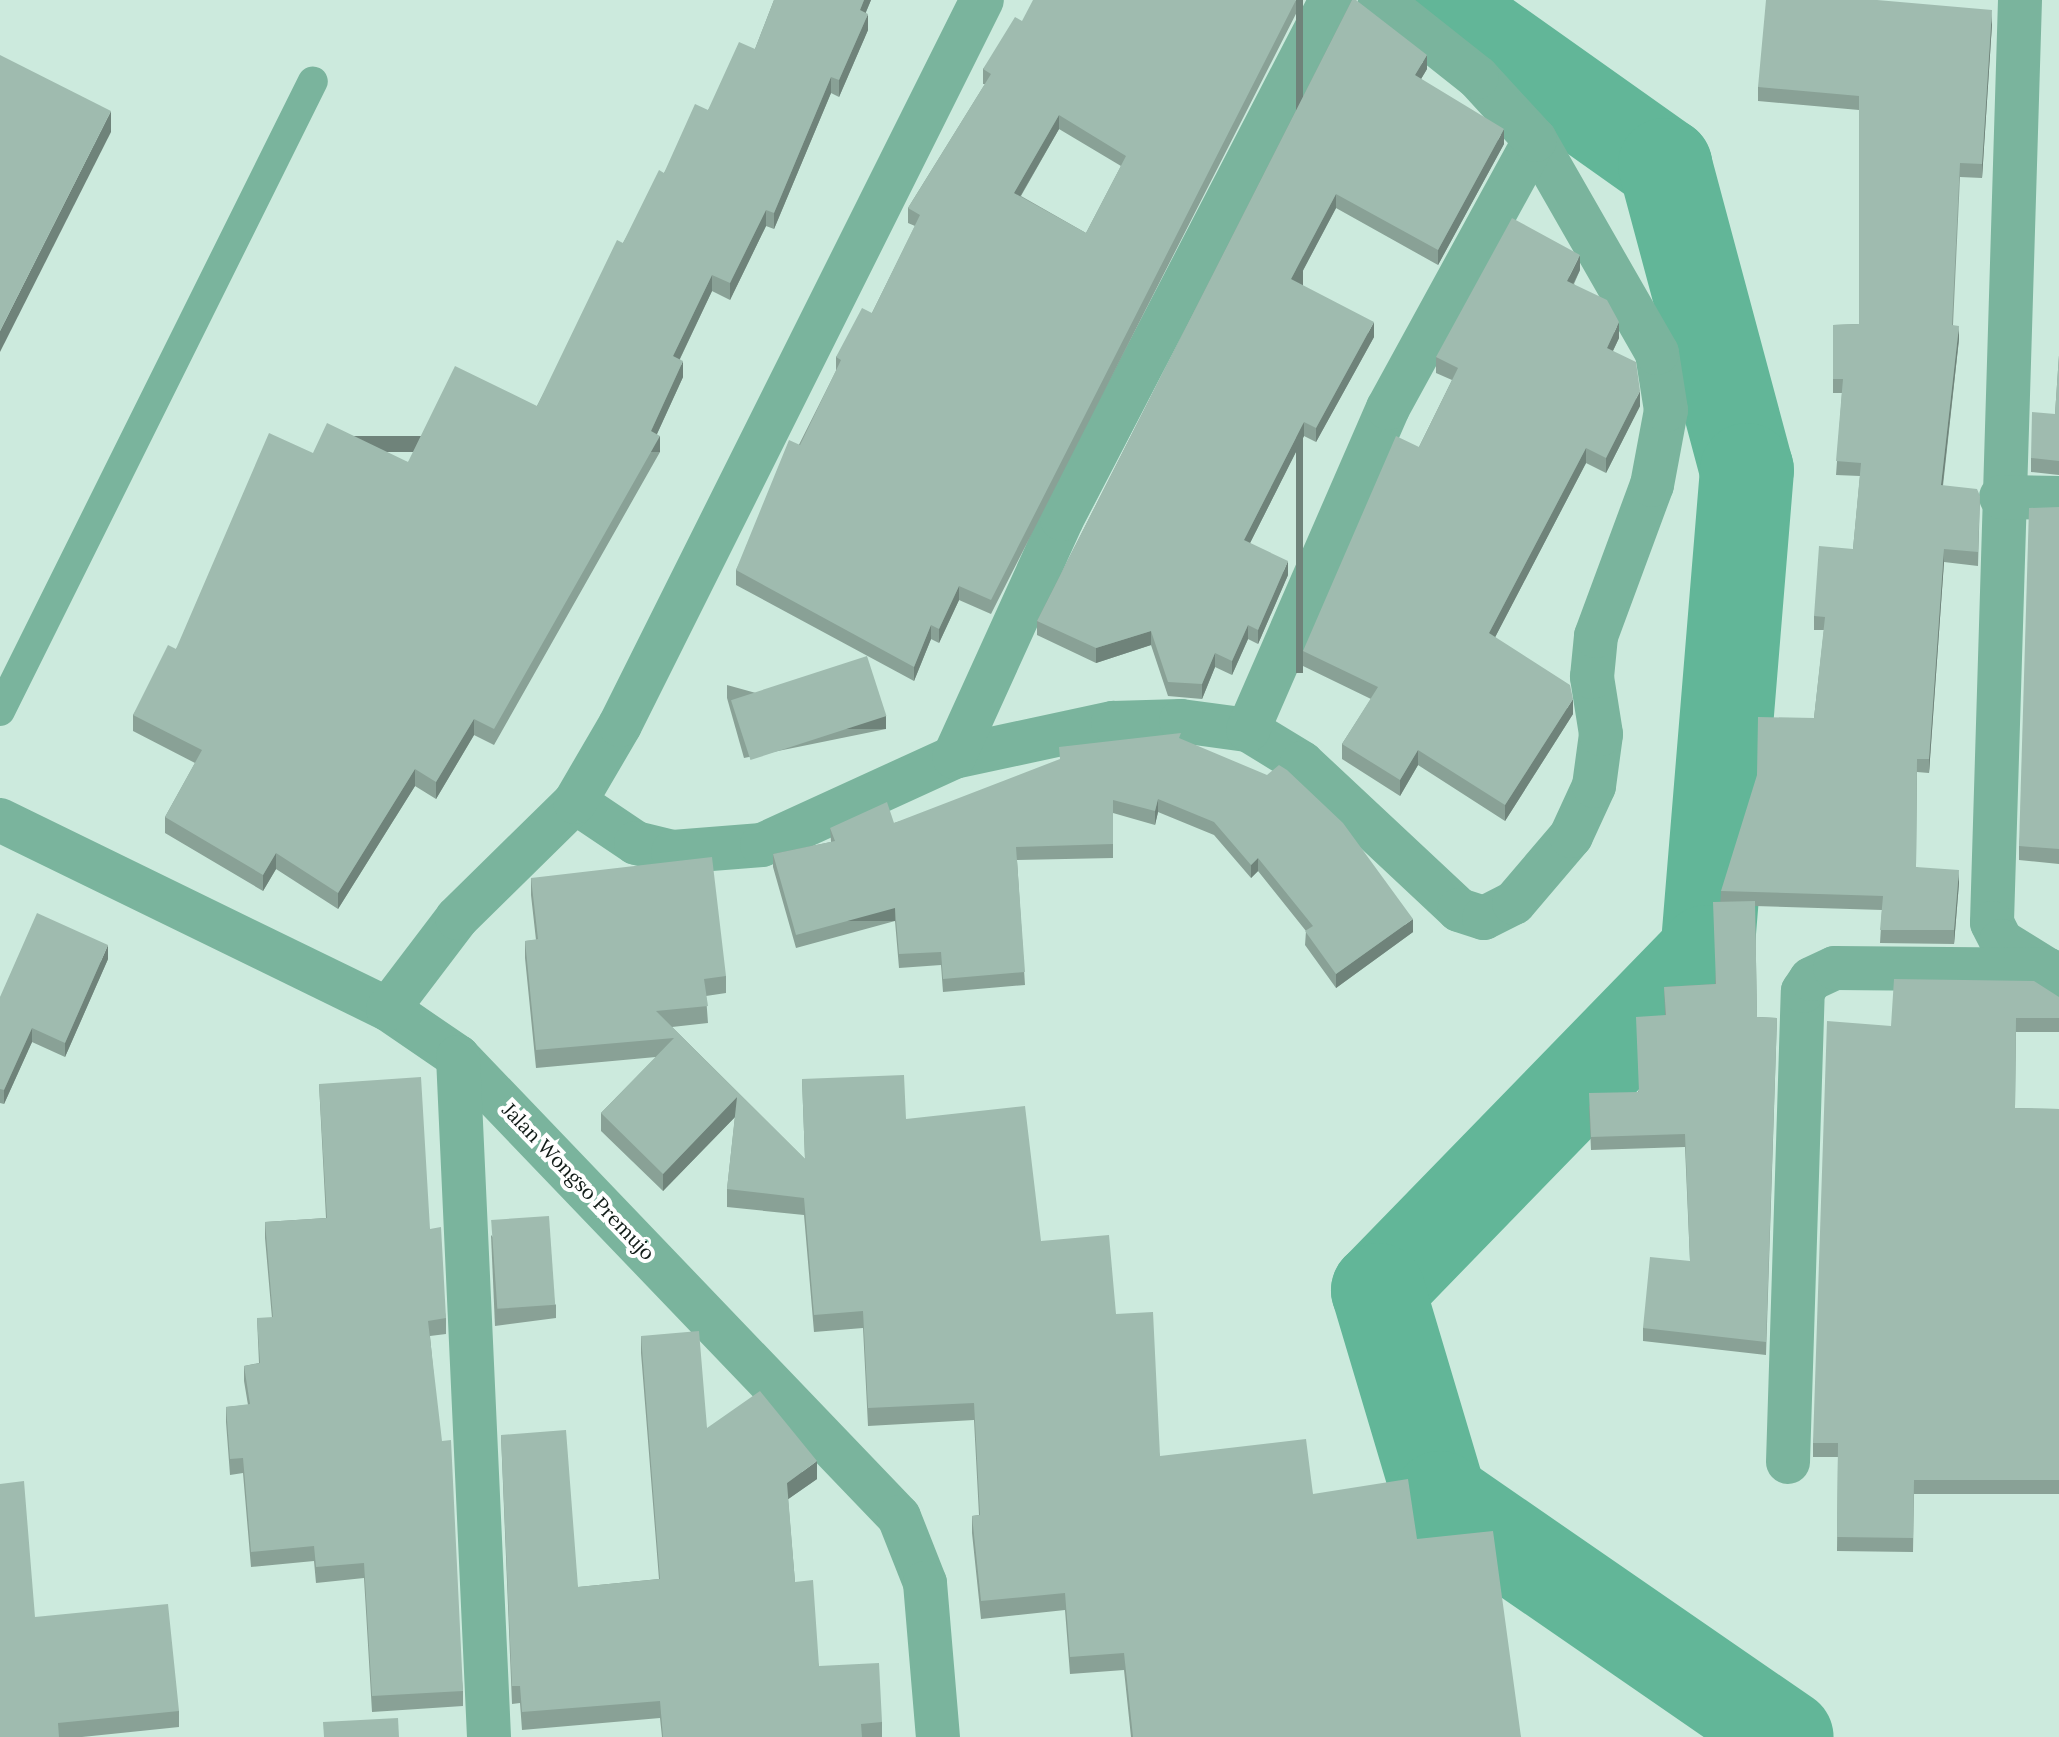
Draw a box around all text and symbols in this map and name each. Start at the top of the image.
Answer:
street label: Jalan Wongso Premujo [498,1097,660,1265]

